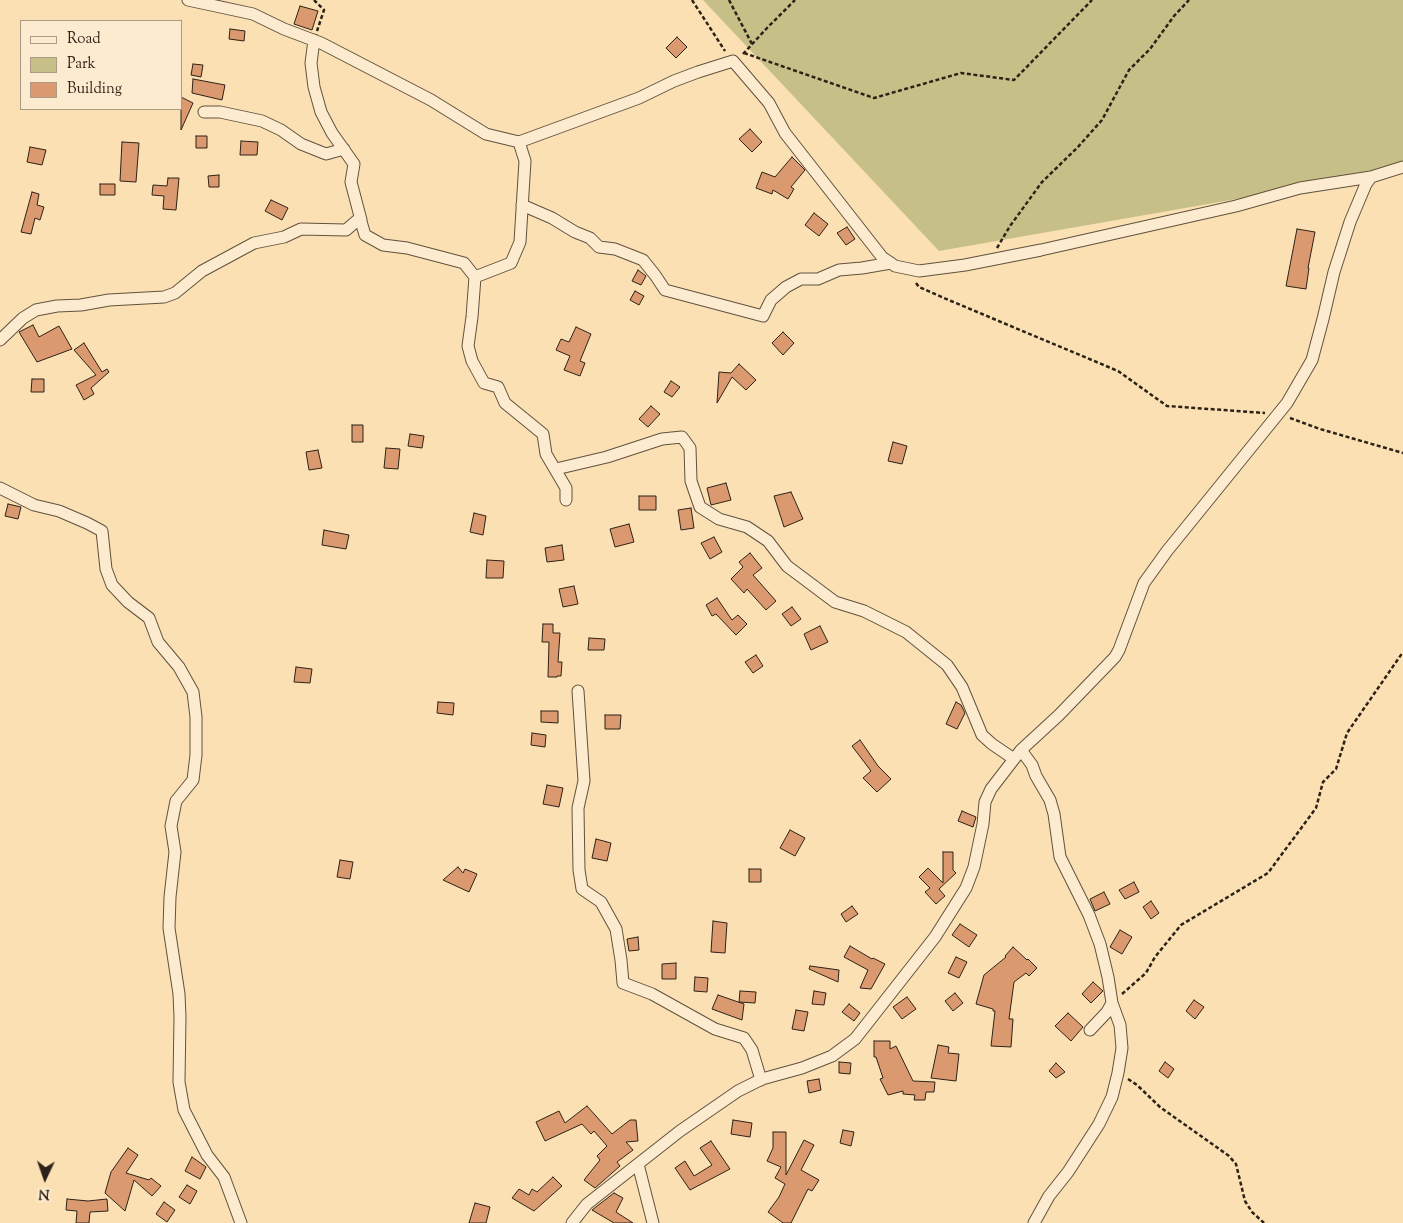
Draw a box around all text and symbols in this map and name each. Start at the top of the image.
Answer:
legend [20,20,182,110]
text: Road [67,29,101,50]
text: Park [67,54,96,75]
text: Building [67,79,122,100]
north arrow [20,1153,70,1203]
text: N [38,1183,50,1203]

